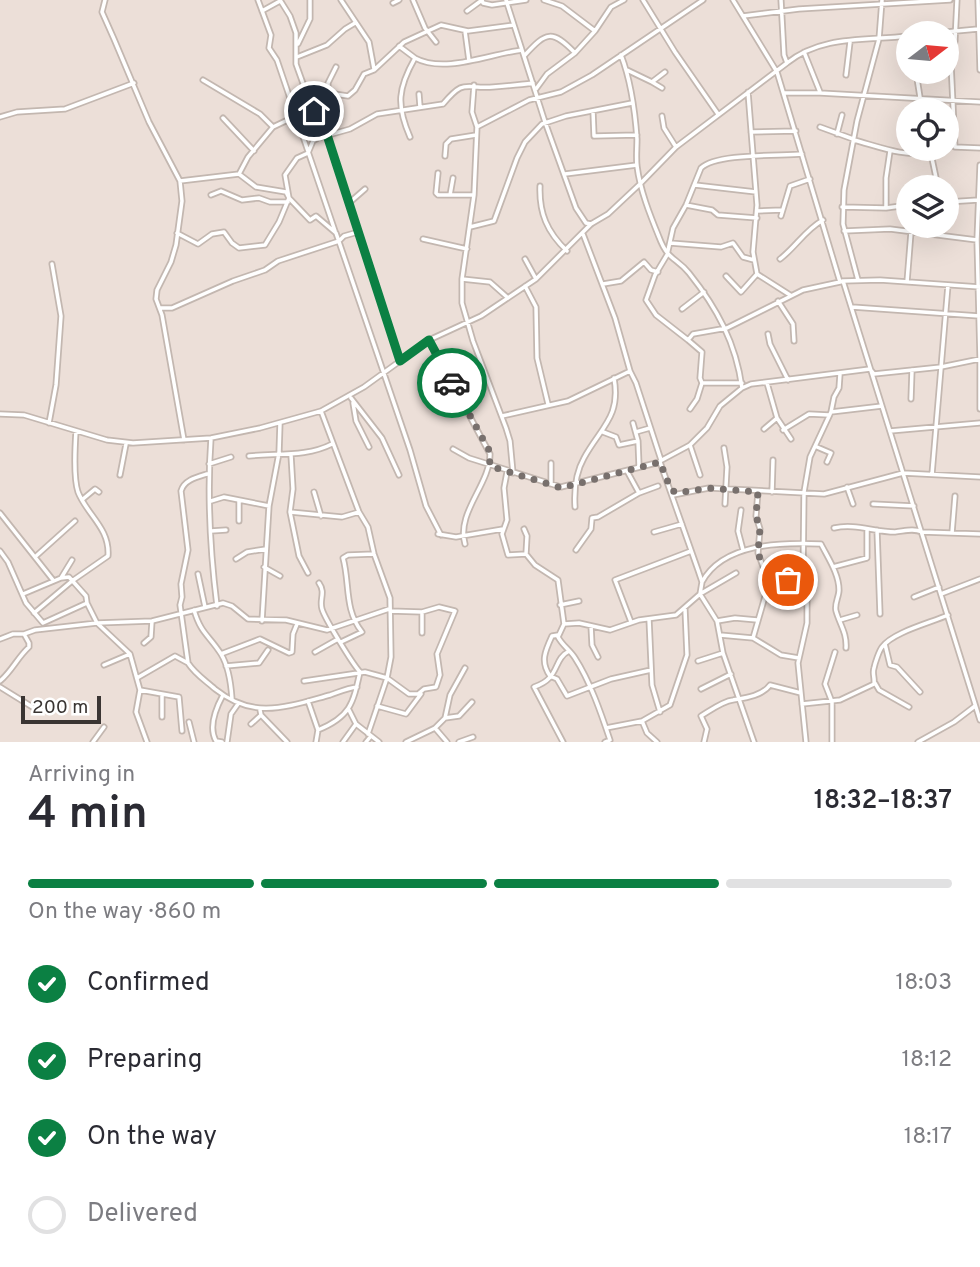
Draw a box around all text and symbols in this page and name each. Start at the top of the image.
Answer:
north arrow [896,21,959,84]
map controls [896,21,959,238]
pin [284,81,344,141]
icon: home [295,92,333,130]
button: locate [896,98,959,161]
button: layers [896,175,959,238]
courier [417,348,487,418]
icon: car [433,364,471,402]
pin [758,550,818,610]
icon: bag [769,561,807,599]
scale bar [21,693,102,725]
text: 200 m [32,696,88,720]
text: Arriving in [28,761,135,790]
text: 18:32–18:37 [814,785,952,818]
text: 4 min [28,786,148,845]
text: On the way · 860 m [28,898,221,927]
icon: check [28,965,66,1003]
text: Confirmed [87,967,210,1000]
text: 18:03 [896,969,952,998]
icon: check [28,1042,66,1080]
text: Preparing [87,1044,202,1077]
text: 18:12 [902,1046,952,1075]
icon: check [28,1119,66,1157]
text: On the way [87,1121,217,1154]
text: 18:17 [904,1123,952,1152]
text: Delivered [87,1198,198,1231]

